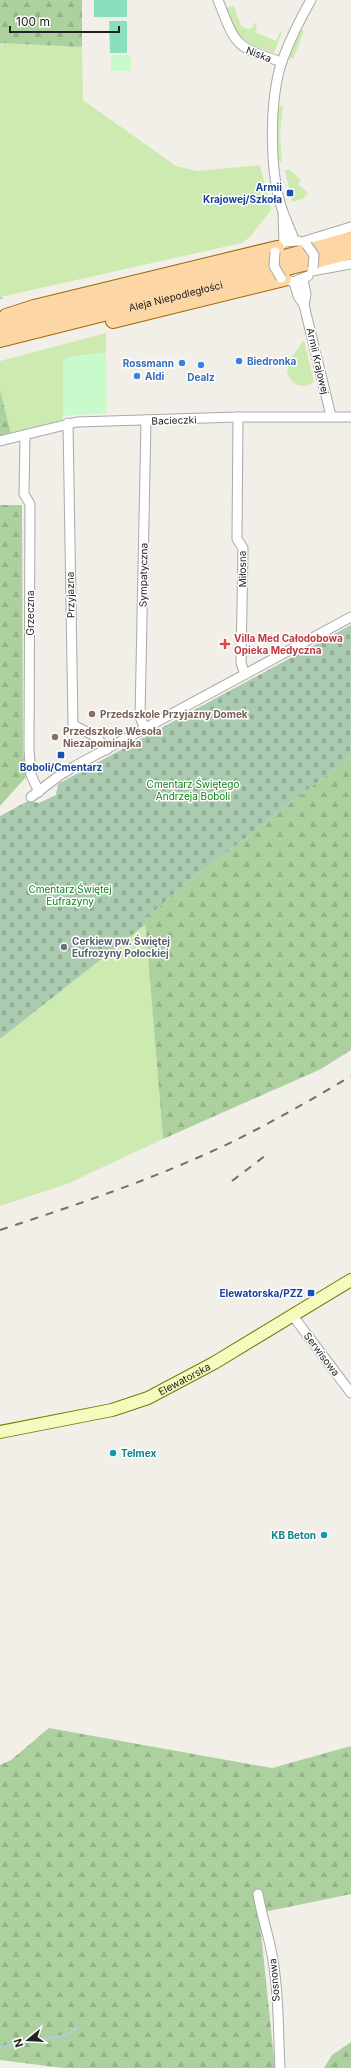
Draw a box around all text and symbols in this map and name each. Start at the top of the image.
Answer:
scale bar [10,8,119,34]
text: 100 m [16,14,50,29]
street label: Niska [245,44,273,64]
place label: Armii Krajowej/Szkoła [203,181,282,205]
marker: Armii Krajowej/Szkoła [285,188,295,198]
street label: Aleja Niepodległości [127,278,224,314]
street label: Armii Krajowej [305,327,331,395]
place label: Biedronka [247,355,297,367]
marker: Biedronka [234,356,244,366]
place label: Rossmann [123,357,174,369]
marker: Rossmann [177,358,187,368]
marker: Dealz [196,360,206,370]
place label: Aldi [145,370,164,382]
marker: Aldi [132,371,142,381]
place label: Dealz [187,371,215,383]
street label: Bacieczki [151,413,197,427]
street label: Sympatyczna [136,543,150,607]
street label: Miłosna [236,551,248,587]
street label: Przyjazna [64,572,76,618]
street label: Grzeczna [24,590,36,636]
place label: Villa Med Całodobowa Opieka Medyczna [234,632,343,657]
marker: Villa Med Całodobowa Opieka Medyczna [219,638,231,650]
place label: Przedszkole Przyjazny Domek [100,708,248,721]
marker: Przedszkole Przyjazny Domek [87,709,97,719]
place label: Przedszkole Wesoła Niezapominajka [63,725,162,749]
marker: Przedszkole Wesoła Niezapominajka [50,732,60,742]
marker: Boboli/Cmentarz [56,750,66,760]
place label: Boboli/Cmentarz [20,761,103,773]
park label: Cmentarz Świętego Andrzeja Boboli [147,777,239,802]
park label: Cmentarz Świętej Eufrazyny [28,882,112,907]
place label: Cerkiew pw. Świętej Eufrozyny Połockiej [72,934,170,960]
marker: Cerkiew pw. Świętej Eufrozyny Połockiej [59,942,69,952]
place label: Elewatorska/PZZ [219,1287,303,1299]
marker: Elewatorska/PZZ [306,1288,316,1298]
street label: Serwisowa [302,1330,342,1378]
street label: Elewatorska [156,1360,212,1398]
place label: Telmex [121,1447,156,1459]
marker: Telmex [108,1448,118,1458]
place label: KB Beton [271,1529,316,1541]
marker: KB Beton [319,1530,329,1540]
street label: Sosnowa [266,1958,282,2002]
north arrow [8,2020,48,2060]
text: N [11,2037,26,2049]

